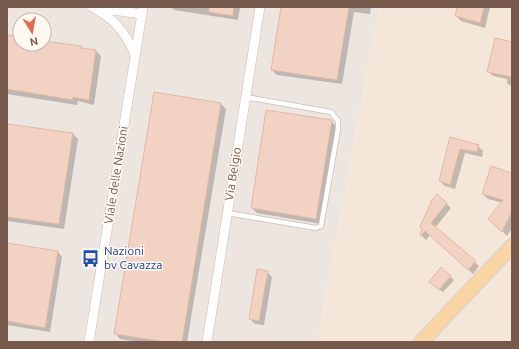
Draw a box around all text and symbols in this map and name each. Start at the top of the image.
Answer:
north arrow [12,12,52,52]
text: N [29,35,39,48]
street label: Viale delle Nazioni [101,125,130,225]
street label: Via Belgio [222,146,243,202]
place label: Nazioni bv Cavazza [104,244,162,271]
bus stop icon: Nazioni bv Cavazza [81,248,101,268]

